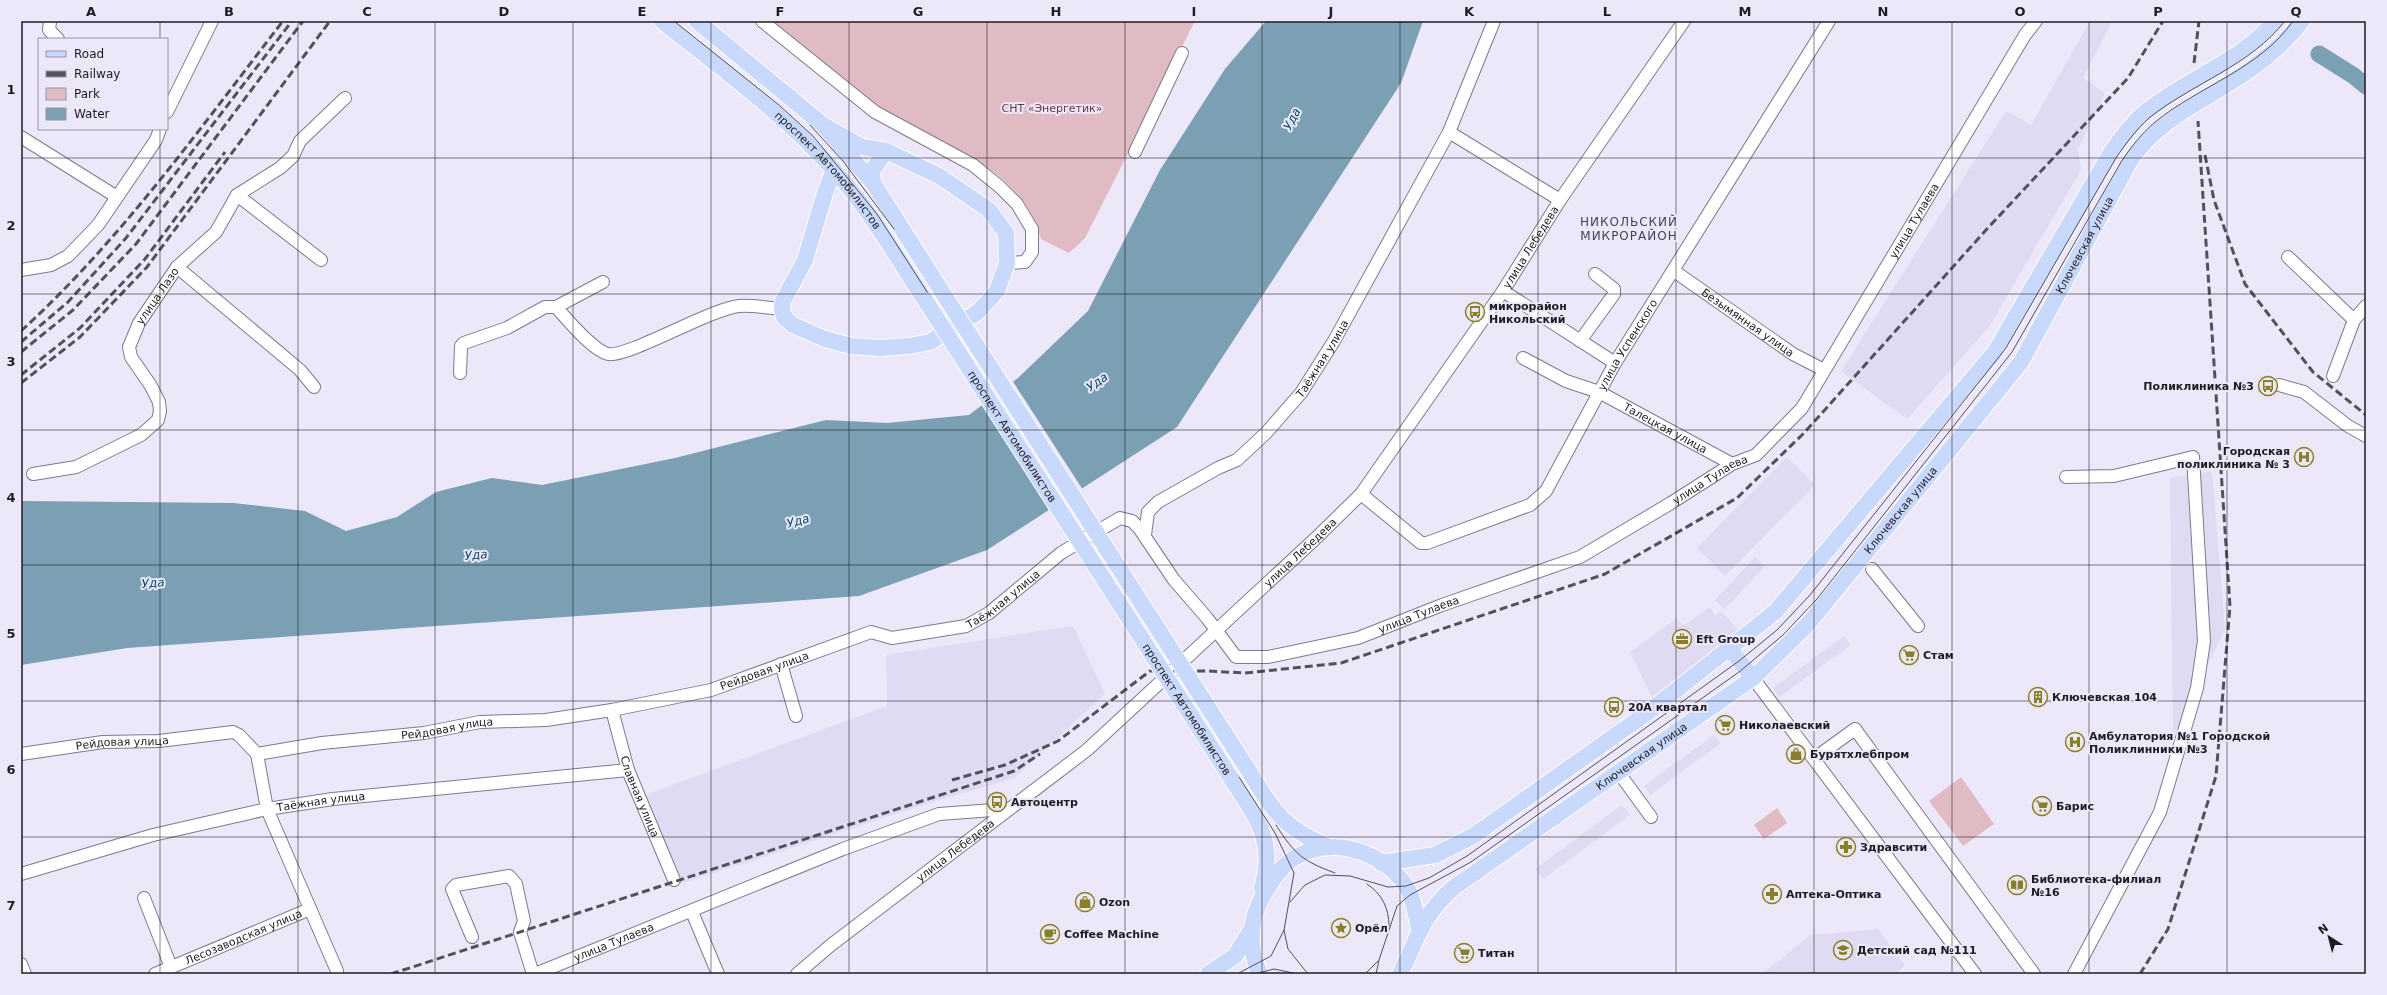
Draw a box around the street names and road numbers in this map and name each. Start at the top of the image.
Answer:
street label: проспект Автомобилистов [772,109,883,232]
street label: улица Тулаева [1887,181,1942,261]
street label: Ключевская улица [2053,194,2116,296]
street label: улица Лебедева [1500,204,1562,291]
street label: улица Лазо [134,265,182,327]
street label: Безымянная улица [1699,286,1796,360]
street label: улица Успенского [1595,297,1660,393]
street label: Таёжная улица [1293,318,1351,402]
street label: проспект Автомобилистов [965,369,1059,505]
street label: Талецкая улица [1620,400,1709,456]
street label: улица Тулаева [1670,453,1750,507]
street label: Ключевская улица [1862,464,1940,557]
street label: улица Лебедева [1261,516,1339,590]
street label: Таёжная улица [963,567,1043,632]
street label: улица Тулаева [1377,594,1461,636]
street label: проспект Автомобилистов [1140,641,1233,778]
street label: Рейдовая улица [718,649,811,693]
street label: Рейдовая улица [400,716,493,742]
street label: Ключевская улица [1594,720,1690,793]
street label: Рейдовая улица [75,734,170,753]
street label: Славная улица [617,754,661,839]
street label: Таёжная улица [275,790,366,815]
street label: улица Лебедева [914,817,997,885]
street label: Лесозаводская улица [183,907,304,968]
street label: улица Тулаева [572,920,656,965]

